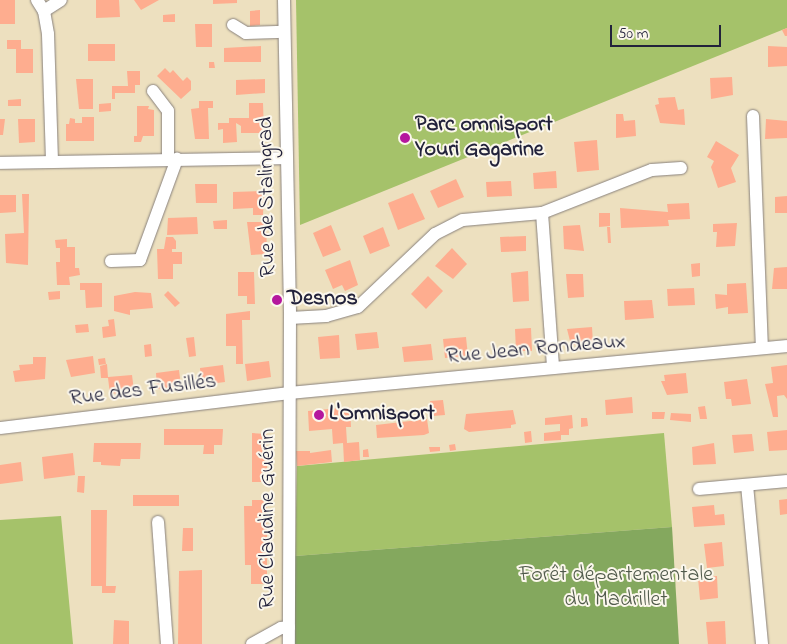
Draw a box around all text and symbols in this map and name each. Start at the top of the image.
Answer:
scale bar [612,15,723,47]
text: 50 m [618,23,648,45]
place label: Parc omnisport Youri Gagarine [415,112,553,164]
street label: Rue de Stalingrad [253,116,283,278]
marker: Parc omnisport Youri Gagarine [399,132,411,144]
place label: Desnos [287,287,358,313]
marker: Desnos [271,294,283,306]
street label: Rue Jean Rondeaux [445,329,627,371]
street label: Rue des Fusillés [68,369,218,413]
place label: L'Omnisport [329,402,435,428]
marker: L'Omnisport [313,409,325,421]
street label: Rue Claudine Guérin [256,429,282,609]
park label: Forêt départementale du Madrillet [519,562,713,614]

